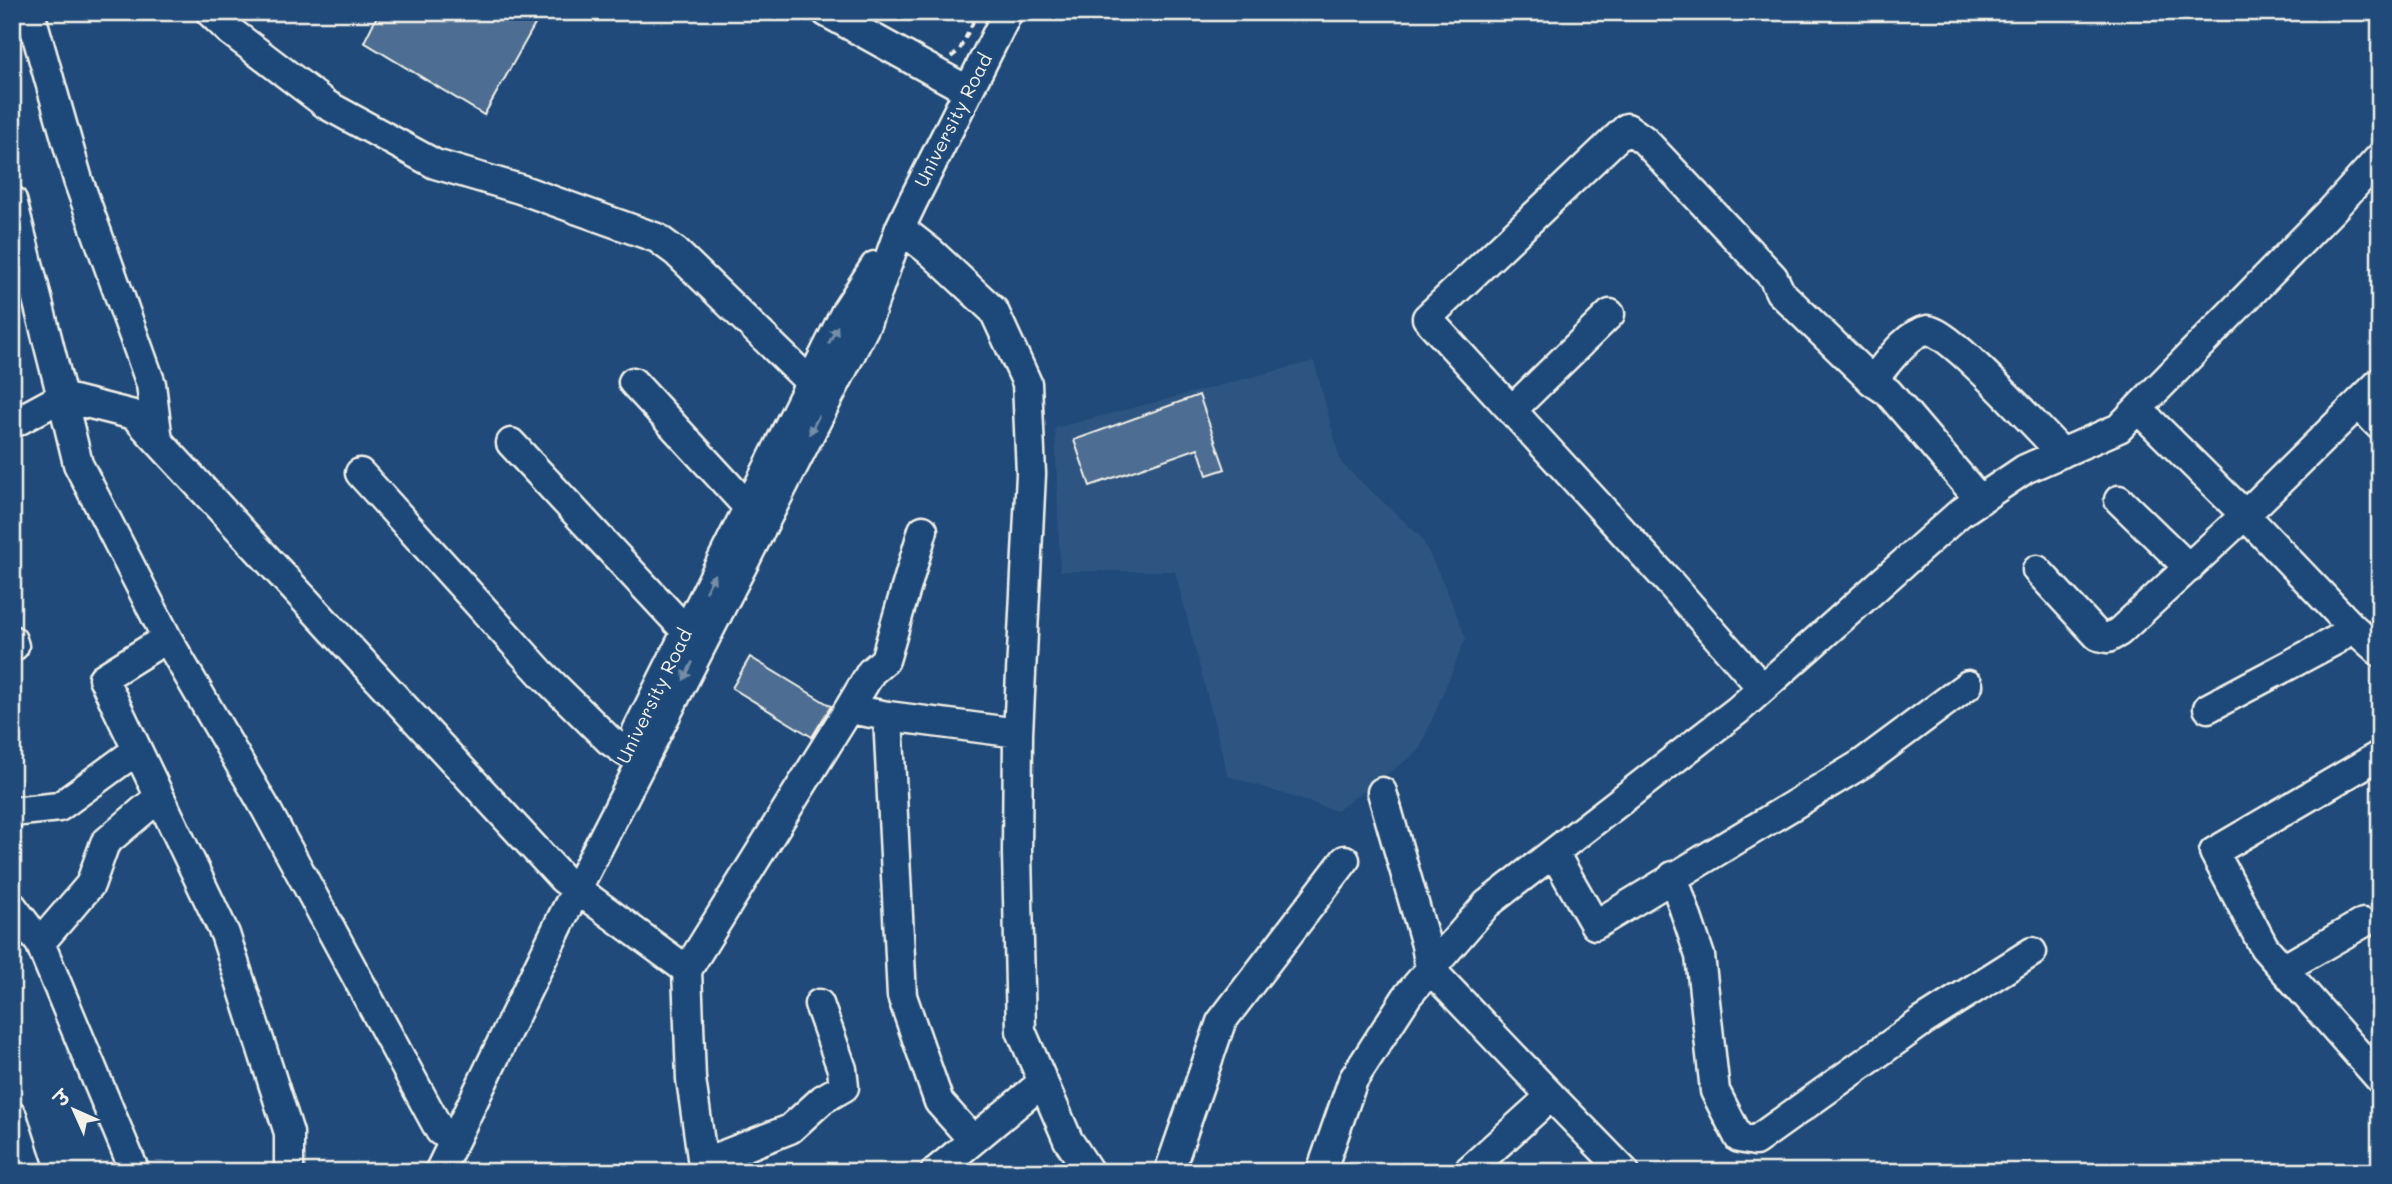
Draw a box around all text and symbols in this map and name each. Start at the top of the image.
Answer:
street label: University Road [908,49,997,191]
one-way arrow [828,325,839,345]
one-way arrow [809,415,820,435]
one-way arrow [705,573,716,593]
street label: University Road [610,624,697,767]
one-way arrow [683,662,695,682]
north arrow [38,1076,108,1146]
text: उ [47,1083,77,1112]

